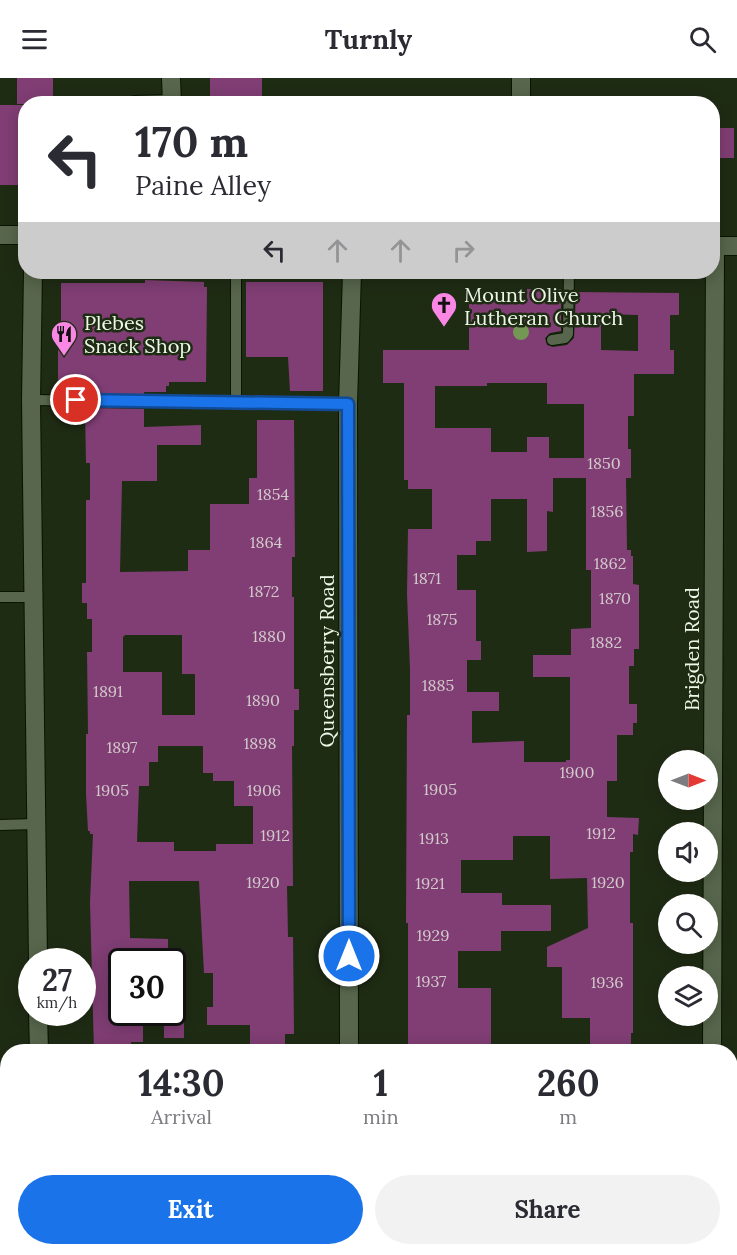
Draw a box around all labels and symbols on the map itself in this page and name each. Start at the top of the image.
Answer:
place label: Mount Olive Lutheran Church [464,282,623,330]
church icon: Mount Olive Lutheran Church [429,290,459,328]
place label: Plebes Snack Shop [84,310,191,358]
restaurant icon: Plebes Snack Shop [49,319,79,357]
pin [50,374,101,425]
house number: 1850 [587,453,621,473]
house number: 1854 [257,484,289,504]
house number: 1856 [591,501,623,521]
house number: 1864 [250,532,283,552]
house number: 1862 [594,553,626,573]
house number: 1871 [413,568,441,588]
street label: Queensberry Road [314,574,339,748]
house number: 1872 [249,581,279,601]
street label: Brigden Road [679,587,704,711]
house number: 1870 [599,588,631,608]
house number: 1875 [427,609,457,629]
house number: 1880 [252,626,286,646]
house number: 1882 [590,632,622,652]
house number: 1885 [422,675,454,695]
house number: 1891 [93,681,123,701]
house number: 1890 [246,690,280,710]
house number: 1898 [244,733,276,753]
house number: 1897 [107,737,138,757]
north arrow [658,750,718,810]
house number: 1900 [560,762,595,782]
house number: 1905 [423,779,457,799]
house number: 1905 [95,780,129,800]
house number: 1906 [247,780,281,800]
house number: 1912 [586,823,616,843]
house number: 1912 [260,825,290,845]
house number: 1913 [419,828,449,848]
house number: 1920 [246,872,280,892]
house number: 1920 [591,872,625,892]
house number: 1921 [415,873,445,893]
position arrow [317,924,381,988]
house number: 1929 [417,925,449,945]
speed limit sign: 30 [108,948,186,1026]
house number: 1937 [416,971,447,991]
house number: 1936 [590,972,624,992]

